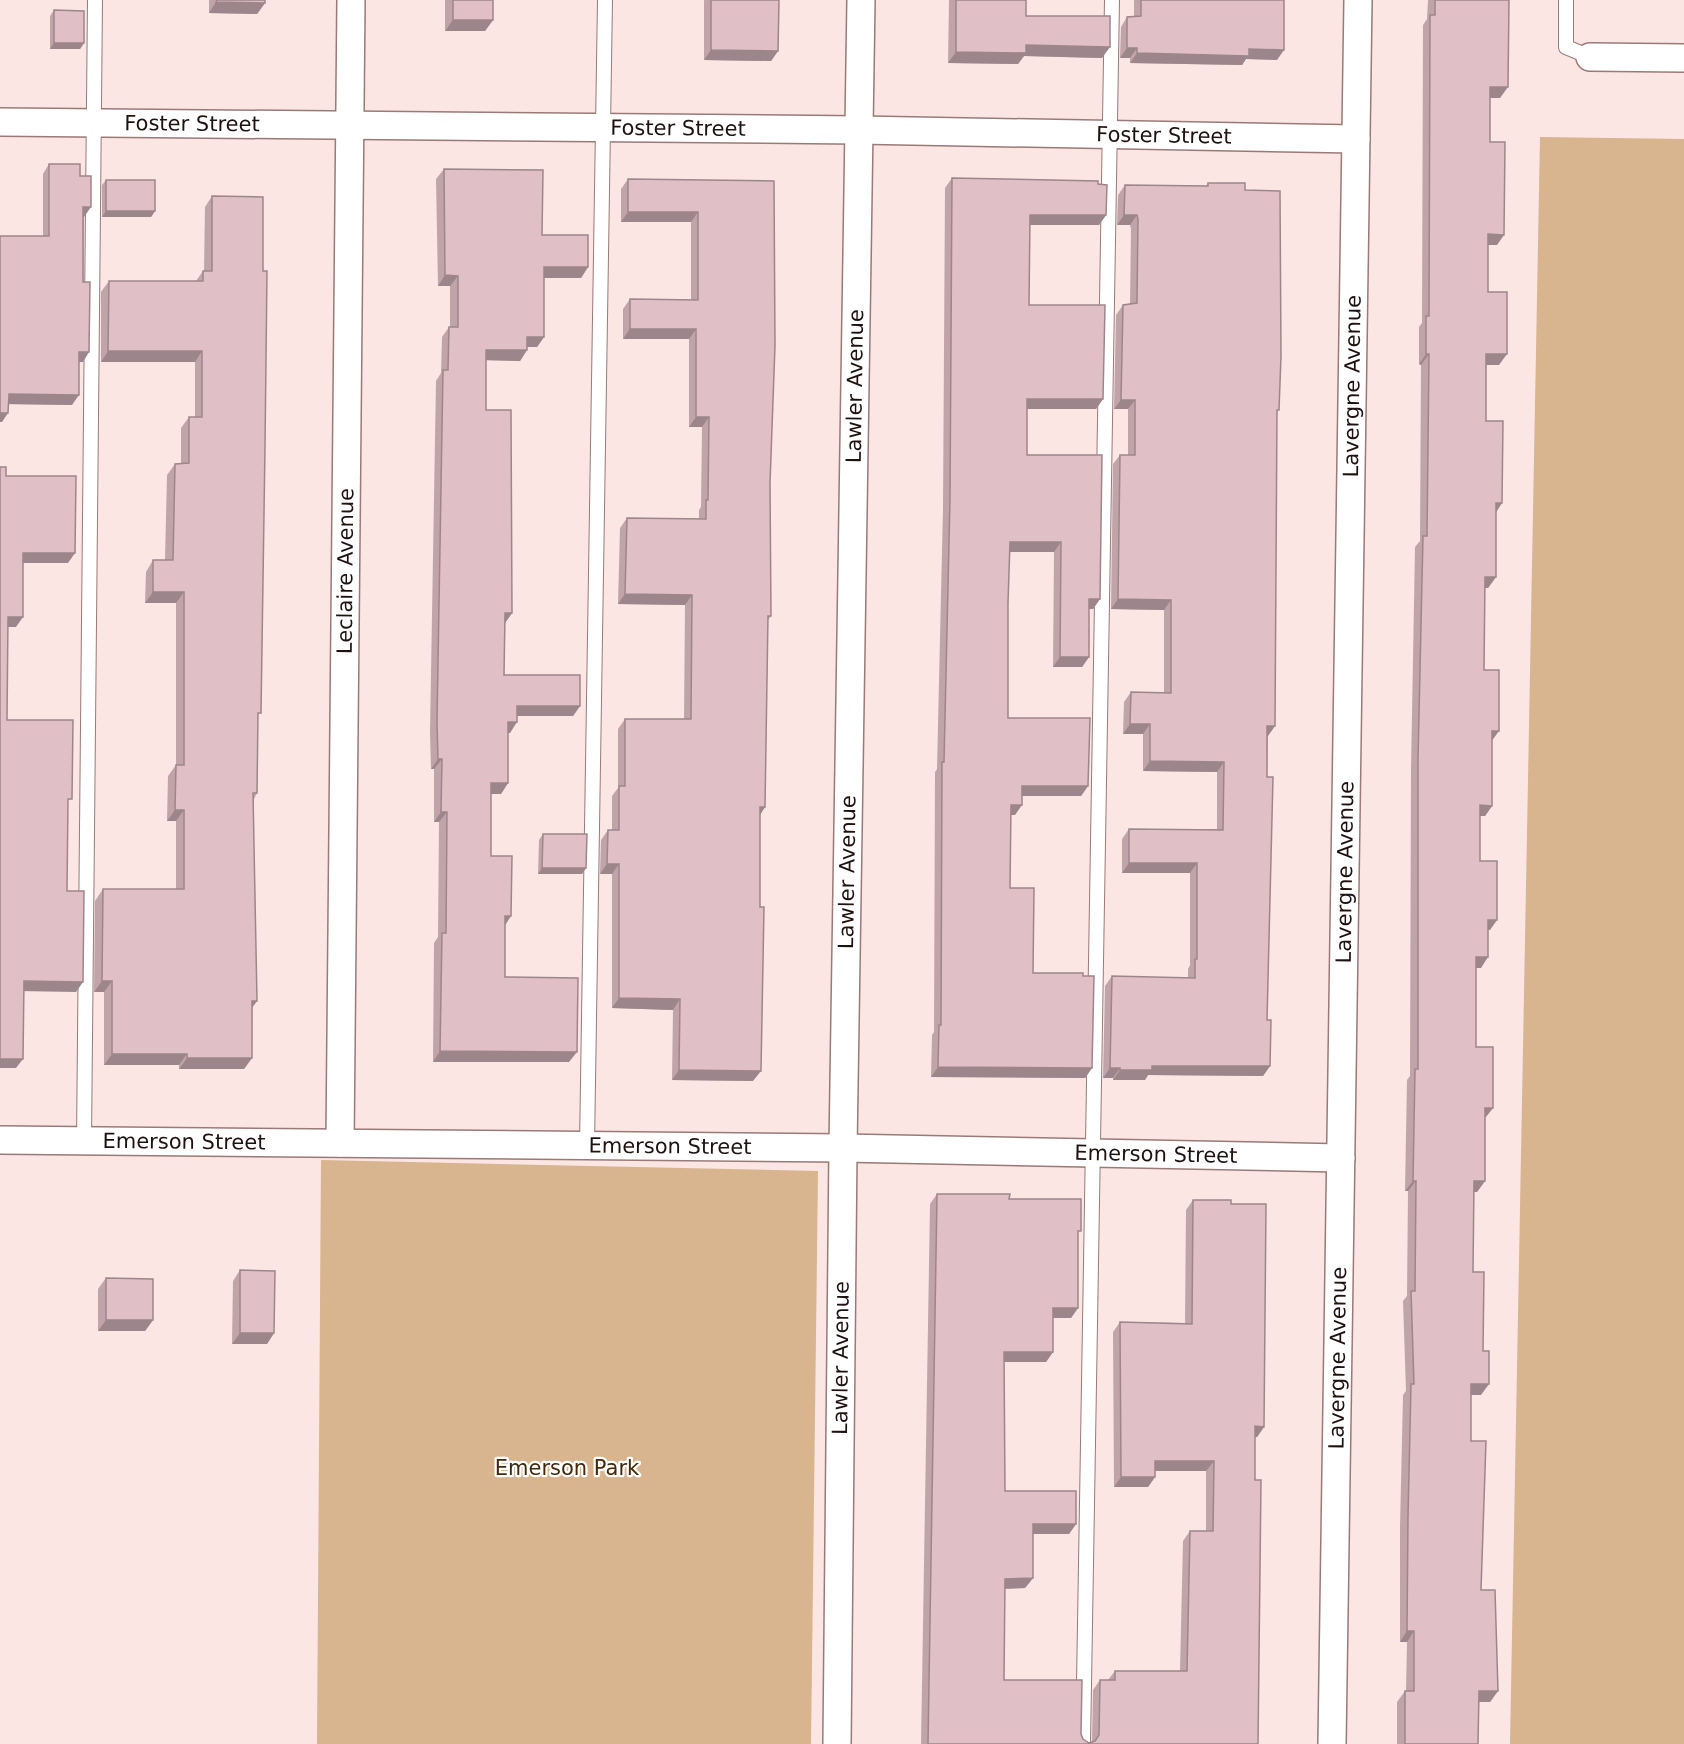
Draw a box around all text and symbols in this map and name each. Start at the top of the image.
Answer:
street label: Foster Street [124,111,260,136]
street label: Foster Street [610,116,746,141]
street label: Foster Street [1096,122,1232,149]
street label: Lavergne Avenue [1339,295,1366,478]
street label: Lawler Avenue [842,309,868,463]
street label: Leclaire Avenue [333,488,358,654]
street label: Lavergne Avenue [1332,781,1358,964]
street label: Lawler Avenue [834,795,861,949]
street label: Emerson Street [102,1129,266,1155]
street label: Emerson Street [588,1134,752,1159]
street label: Emerson Street [1074,1141,1238,1168]
street label: Lavergne Avenue [1324,1267,1351,1449]
street label: Lawler Avenue [828,1281,854,1435]
park label: Emerson Park [495,1456,640,1480]

